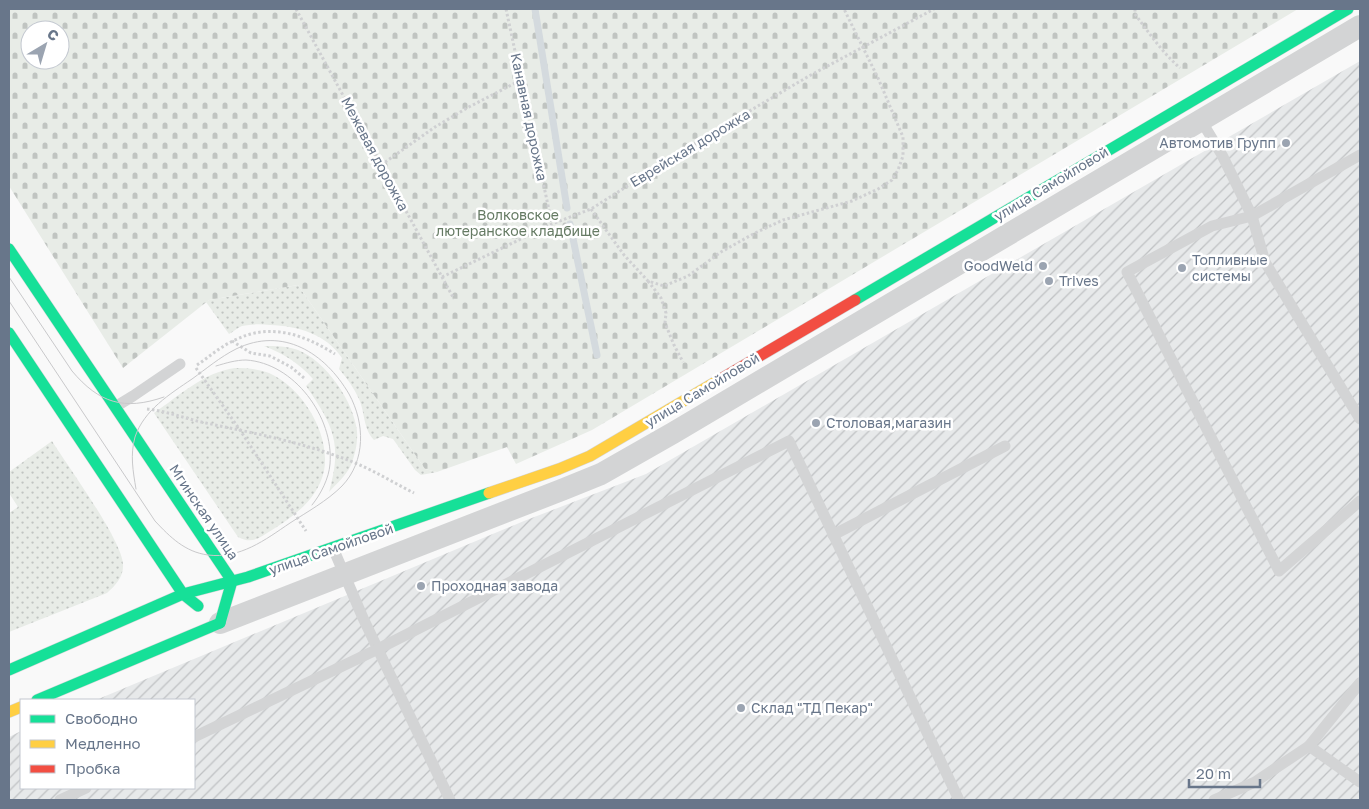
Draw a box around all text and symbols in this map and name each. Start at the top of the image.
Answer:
north arrow [20,20,70,70]
text: С [44,25,63,44]
street label: Канавная дорожка [508,51,551,182]
street label: Межевая дорожка [338,94,413,214]
street label: Еврейская дорожка [627,105,753,190]
place label: Автомотив Групп [1159,134,1276,151]
marker: Автомотив Групп [1280,137,1292,149]
street label: улица Самойловой [990,143,1111,224]
park label: Волковское лютеранское кладбище [436,206,600,239]
place label: Топливные системы [1192,251,1268,284]
place label: GoodWeld [964,257,1033,274]
marker: GoodWeld [1037,260,1049,272]
marker: Топливные системы [1176,262,1188,274]
place label: Trives [1059,272,1099,289]
marker: Trives [1043,275,1055,287]
street label: улица Самойловой [641,349,762,430]
place label: Столовая,магазин [826,414,952,431]
marker: Столовая,магазин [810,417,822,429]
street label: Мгинская улица [166,461,243,563]
street label: улица Самойловой [266,519,395,578]
place label: Проходная завода [431,577,558,594]
marker: Проходная завода [415,580,427,592]
legend [20,699,195,789]
place label: Склад "ТД Пекар" [751,699,873,716]
marker: Склад "ТД Пекар" [735,702,747,714]
text: Свободно [65,709,138,727]
text: Медленно [65,734,141,752]
scale bar [1189,756,1260,788]
text: Пробка [65,759,120,777]
text: 20 m [1196,764,1231,782]

